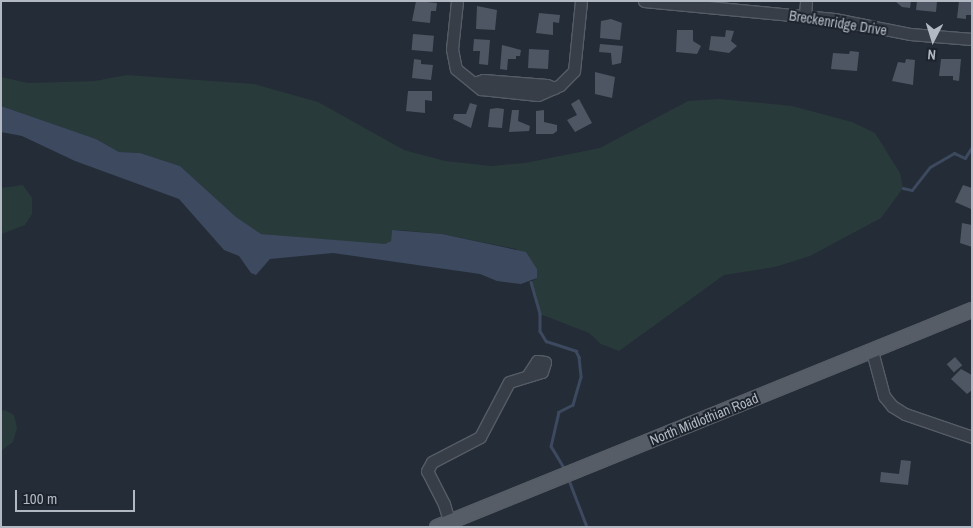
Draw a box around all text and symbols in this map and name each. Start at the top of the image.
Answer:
street label: Breckenridge Drive [788,7,888,39]
north arrow [908,15,958,65]
text: N [927,46,937,64]
street label: North Midlothian Road [647,390,761,448]
scale bar [18,480,138,512]
text: 100 m [23,488,57,509]

